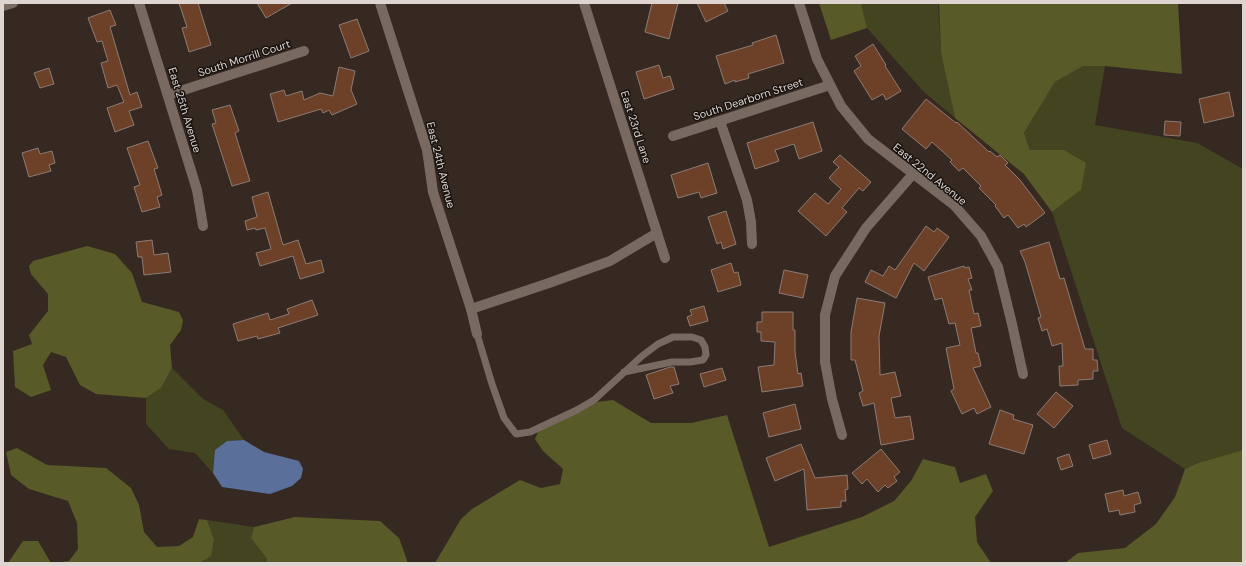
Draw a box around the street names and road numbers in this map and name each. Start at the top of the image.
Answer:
street label: South Morrill Court [196,36,292,80]
street label: East 25th Avenue [165,66,205,154]
street label: South Dearborn Street [691,75,805,123]
street label: East 23rd Lane [618,89,654,165]
street label: East 24th Avenue [424,120,458,210]
street label: East 22nd Avenue [890,140,970,208]

